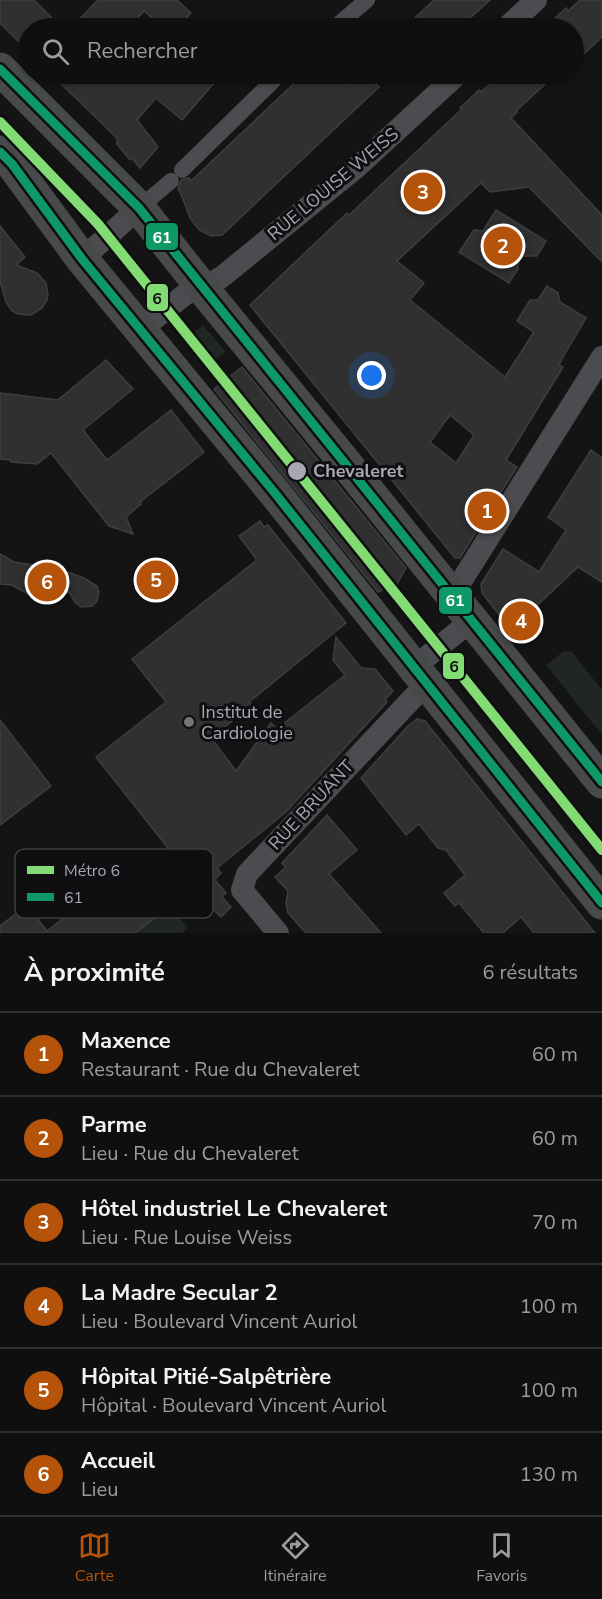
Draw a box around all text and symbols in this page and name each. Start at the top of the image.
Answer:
search box [18,18,584,84]
icon: search [39,35,72,68]
text: Rechercher [87,36,198,66]
street label: RUE LOUISE WEISS [262,122,404,246]
pin: 3 [404,170,442,214]
line badge: 61 [145,222,179,251]
pin: 2 [484,224,522,268]
text: 61 [152,227,172,249]
line badge: 6 [146,283,169,312]
text: 6 [152,288,162,310]
your location [357,361,386,390]
place label: Chevaleret [313,459,404,483]
marker: Chevaleret [286,460,308,482]
pin: 1 [468,488,506,534]
pin: 5 [136,558,176,602]
pin: 6 [28,560,66,604]
line badge: 61 [438,586,473,615]
text: 61 [445,590,465,612]
pin: 4 [502,598,540,644]
line badge: 6 [442,652,465,680]
text: 6 [449,656,459,678]
place label: Institut de Cardiologie [201,700,293,745]
marker: Institut de Cardiologie [182,715,196,729]
street label: RUE BRUANT [263,755,359,855]
legend [15,849,213,918]
text: Métro 6 [64,860,120,882]
text: 61 [64,887,83,909]
text: À proximité [24,955,165,990]
text: 6 résultats [482,959,578,986]
text: Maxence [81,1026,171,1056]
text: 1 [38,1041,50,1068]
text: 60 m [532,1041,578,1068]
text: Restaurant · Rue du Chevaleret [81,1056,360,1083]
text: Parme [81,1110,147,1140]
text: 2 [38,1125,50,1152]
text: 60 m [532,1125,578,1152]
text: Lieu · Rue du Chevaleret [81,1140,299,1167]
text: Hôtel industriel Le Chevaleret [81,1194,387,1224]
text: 3 [38,1209,50,1236]
text: 70 m [532,1209,578,1236]
text: Lieu · Rue Louise Weiss [81,1224,292,1251]
text: La Madre Secular 2 [81,1278,278,1308]
text: 4 [38,1293,50,1320]
text: 100 m [520,1293,578,1320]
text: Lieu · Boulevard Vincent Auriol [81,1308,358,1335]
text: Hôpital Pitié-Salpêtrière [81,1362,331,1392]
text: 5 [38,1377,50,1404]
text: 100 m [520,1377,578,1404]
text: Hôpital · Boulevard Vincent Auriol [81,1392,386,1419]
text: Accueil [81,1446,155,1476]
text: 6 [38,1461,50,1488]
text: 130 m [520,1461,578,1488]
text: Lieu [81,1476,118,1503]
tab: Carte [75,1529,114,1587]
tab: Itinéraire [264,1529,327,1587]
tab: Favoris [476,1529,527,1587]

